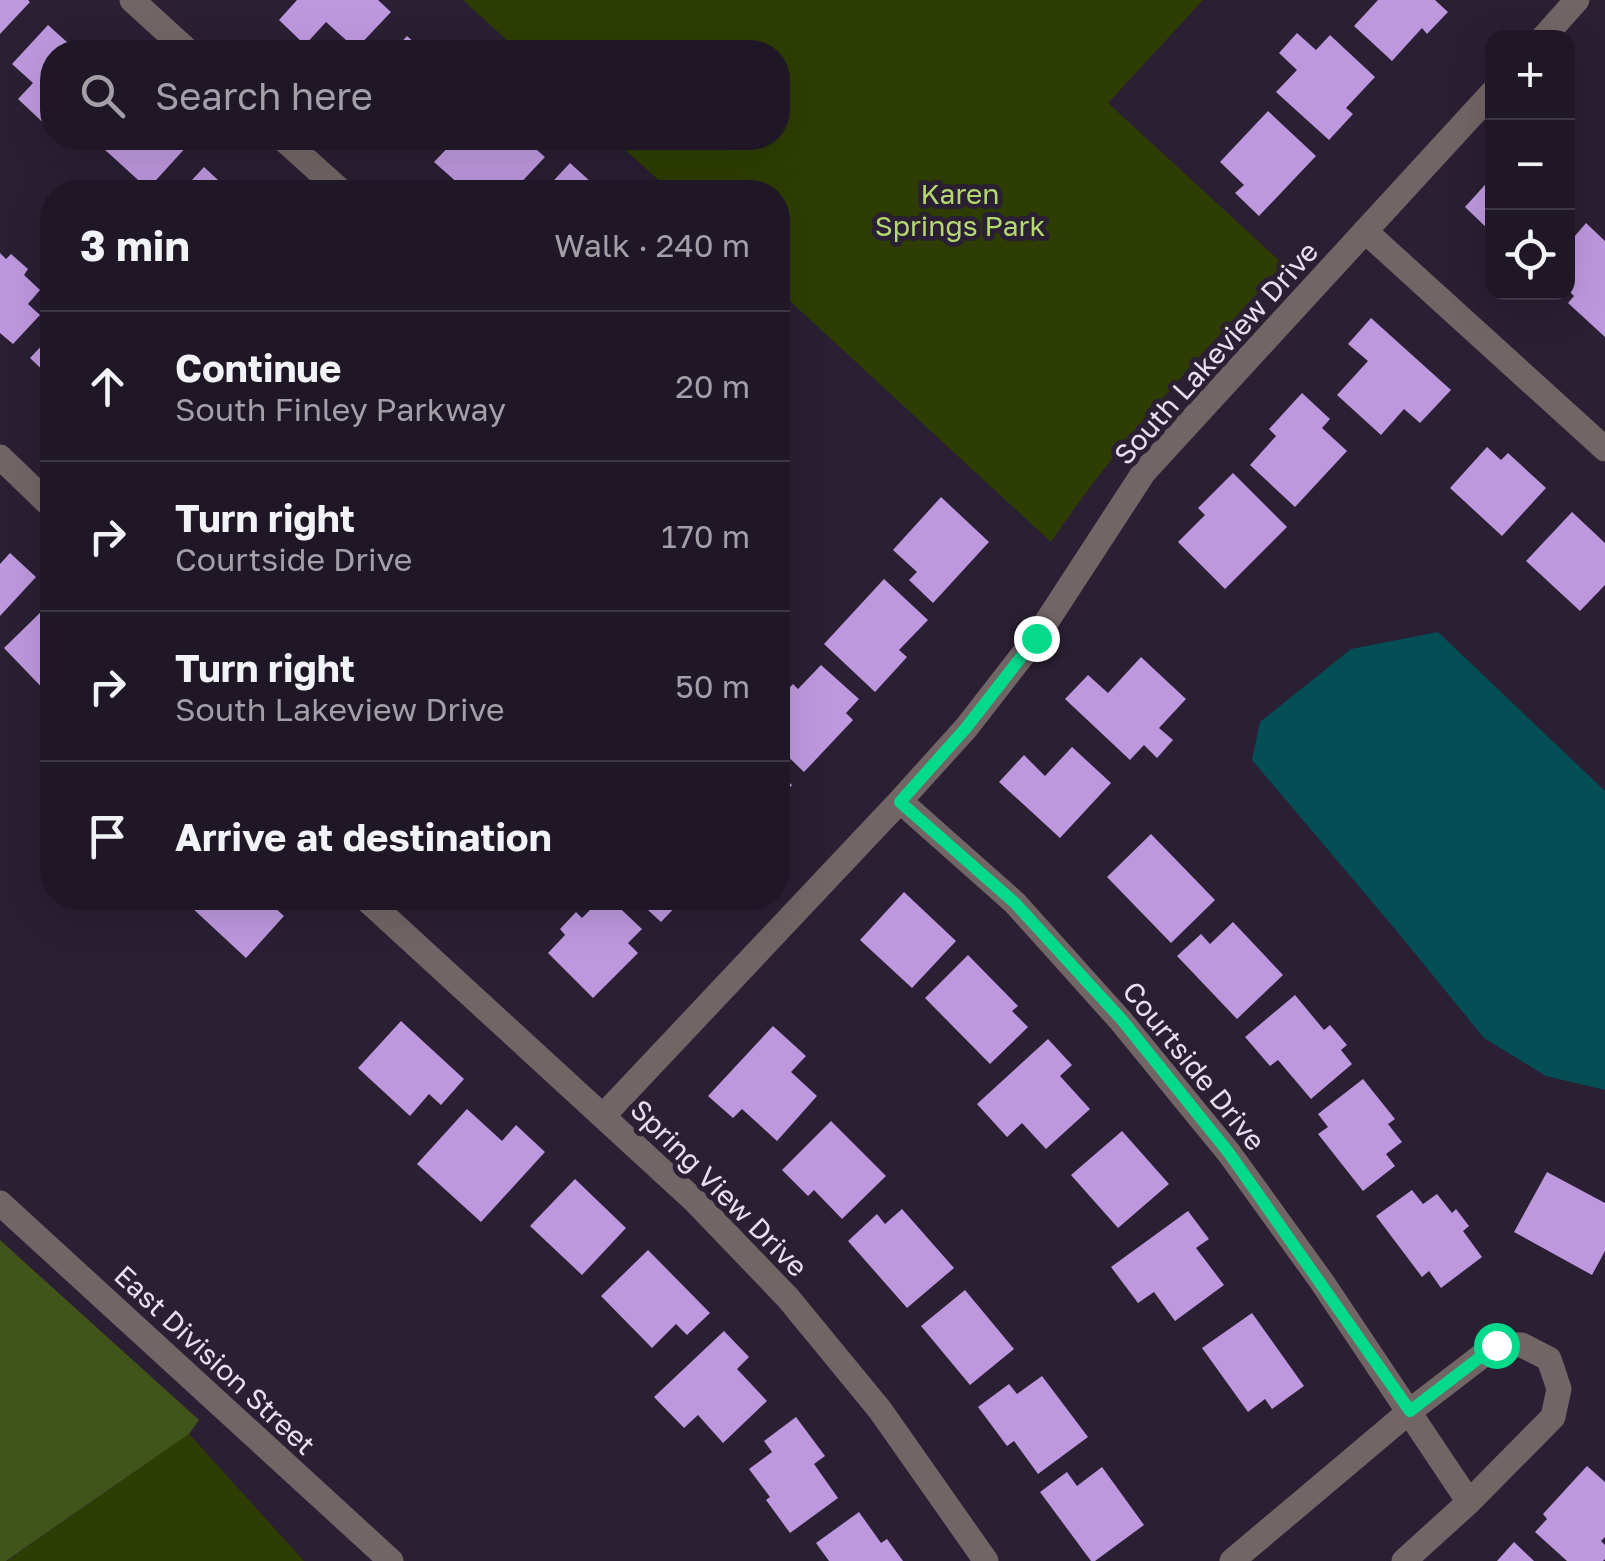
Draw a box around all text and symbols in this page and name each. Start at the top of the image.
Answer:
map controls [1485,30,1575,300]
button: + [1485,30,1575,120]
search box [40,40,790,150]
icon: search [75,68,130,123]
text: Search here [155,73,373,118]
button: − [1485,120,1575,210]
park label: Karen Springs Park [875,177,1045,242]
button: locate [1485,210,1575,300]
text: 3 min [80,220,190,270]
text: Walk · 240 m [554,226,750,264]
street label: South Lakeview Drive [1107,235,1324,471]
text: Continue [175,345,341,390]
icon: ahead [80,359,135,414]
text: 20 m [675,367,750,405]
text: South Finley Parkway [175,390,506,428]
text: Turn right [175,495,355,540]
icon: right [80,509,135,564]
text: 170 m [661,517,750,555]
text: Courtside Drive [175,540,412,578]
route end [1014,616,1060,662]
text: Turn right [175,645,355,690]
icon: right [80,659,135,714]
text: 50 m [675,667,750,705]
text: South Lakeview Drive [175,690,504,728]
icon: arrive [80,809,135,864]
text: Arrive at destination [175,814,552,859]
street label: Courtside Drive [1116,975,1273,1157]
street label: Spring View Drive [624,1092,815,1283]
street label: East Division Street [108,1258,322,1461]
route start [1474,1323,1520,1369]

